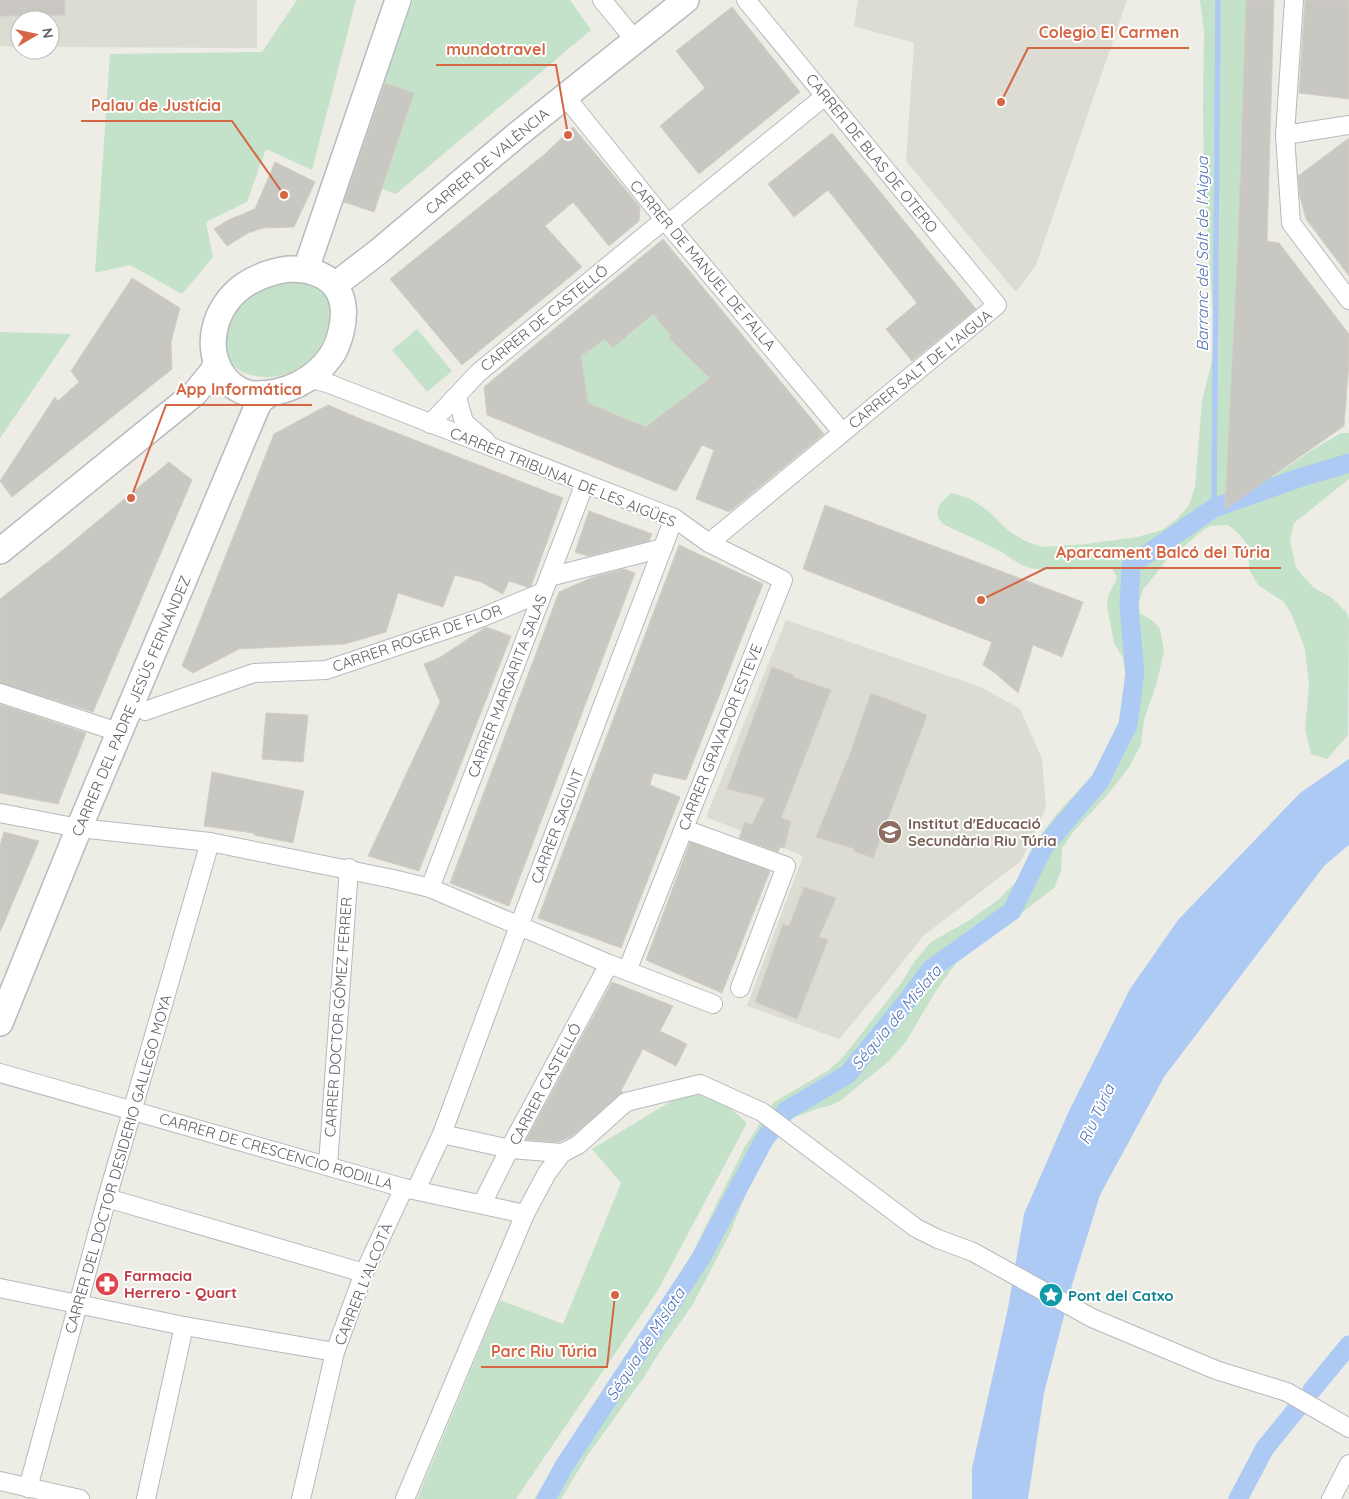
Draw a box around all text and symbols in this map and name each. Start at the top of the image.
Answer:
north arrow [10,10,60,60]
callout: Colegio El Carmen [1028,17,1189,48]
text: Colegio El Carmen [1039,22,1179,42]
text: N [38,26,58,39]
callout: mundotravel [436,34,556,65]
text: mundotravel [446,39,546,59]
street label: CARRER DE BLAS DE OTERO [802,70,942,236]
callout: Palau de Justícia [81,90,232,121]
text: Palau de Justícia [91,95,221,115]
street label: CARRER DE VALÈNCIA [421,104,553,218]
water label: Barranc del Salt de l'Aigua [1192,155,1212,352]
street label: CARRER DE MANUEL DE FALLA [626,176,780,354]
street label: CARRER DE CASTELLÓ [476,261,612,375]
street label: CARRER SALT DE L'AIGUA [844,305,996,433]
callout: App Informática [166,374,312,405]
text: App Informática [176,379,302,399]
street label: CARRER TRIBUNAL DE LES AIGÜES [447,423,679,531]
callout: Aparcament Balcó del Túria [1046,537,1281,568]
text: Aparcament Balcó del Túria [1056,542,1270,562]
street label: CARRER DEL PADRE JESÚS FERNÁNDEZ [67,573,195,839]
street label: CARRER MARGARITA SALAS [463,592,551,780]
street label: CARRER ROGER DE FLOR [330,600,504,676]
street label: CARRER GRAVADOR ESTEVE [674,641,766,833]
street label: CARRER SAGUNT [526,766,588,886]
place label: Institut d'Educació Secundària Riu Túria [908,814,1057,850]
school or university icon: Institut d'Educació Secundària Riu Túria [877,819,903,845]
street label: CARRER DOCTOR GÓMEZ FERRER [320,896,356,1138]
water label: Séquia de Mislata [847,960,946,1073]
street label: CARRER DEL DOCTOR DESIDERIO GALLEGO MOYA [60,992,176,1336]
street label: CARRER CASTELLÓ [505,1020,585,1148]
water label: Riu Túria [1073,1080,1119,1147]
street label: CARRER DE CRESCENCIO RODILLA [157,1108,395,1194]
street label: CARRER L'ALCOTÀ [330,1220,396,1348]
place label: Farmacia Herrero - Quart [124,1266,237,1302]
pharmacy icon: Farmacia Herrero - Quart [94,1271,120,1297]
place icon: Pont del Catxo [1038,1282,1064,1308]
water label: Séquia de Mislata [601,1283,690,1404]
place label: Pont del Catxo [1068,1286,1174,1305]
callout: Parc Riu Túria [481,1336,607,1367]
text: Parc Riu Túria [491,1341,597,1361]

